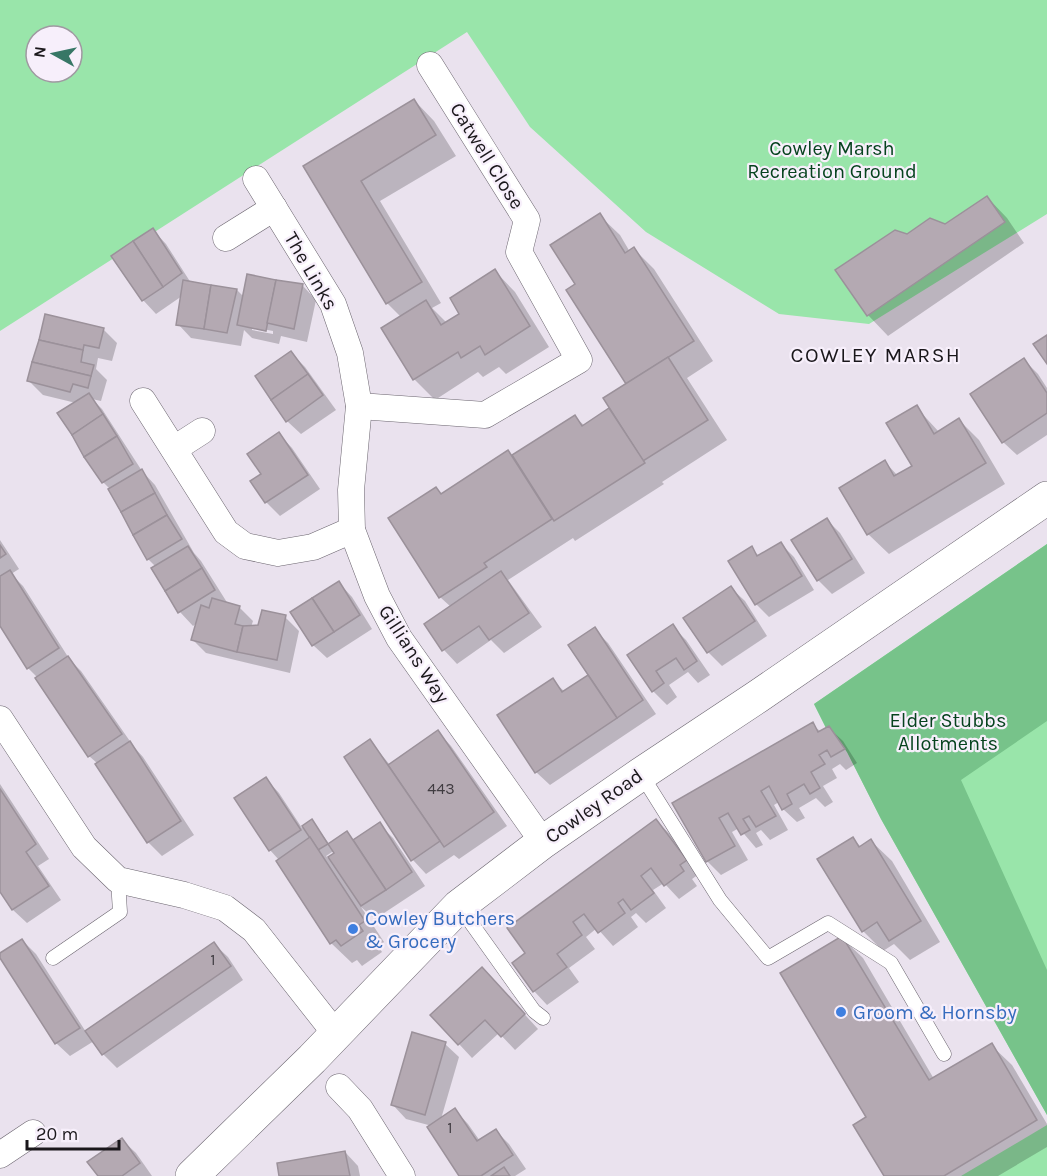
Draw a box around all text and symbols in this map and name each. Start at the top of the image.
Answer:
north arrow [24,24,84,84]
text: N [29,45,50,59]
street label: Catwell Close [445,99,529,213]
park label: Cowley Marsh Recreation Ground [747,137,917,183]
street label: The Links [279,228,343,314]
district label: COWLEY MARSH [791,343,961,367]
street label: Gillians Way [374,601,454,707]
park label: Elder Stubbs Allotments [890,709,1006,755]
street label: Cowley Road [541,764,647,848]
house number: 443 [427,779,455,798]
place label: Cowley Butchers & Grocery [365,907,515,953]
marker: Cowley Butchers & Grocery [346,922,360,936]
house number: 1 [210,950,216,969]
place label: Groom & Hornsby [853,1001,1017,1024]
marker: Groom & Hornsby [834,1005,848,1019]
scale bar [27,1113,118,1151]
house number: 1 [447,1118,453,1137]
text: 20 m [36,1123,78,1145]

